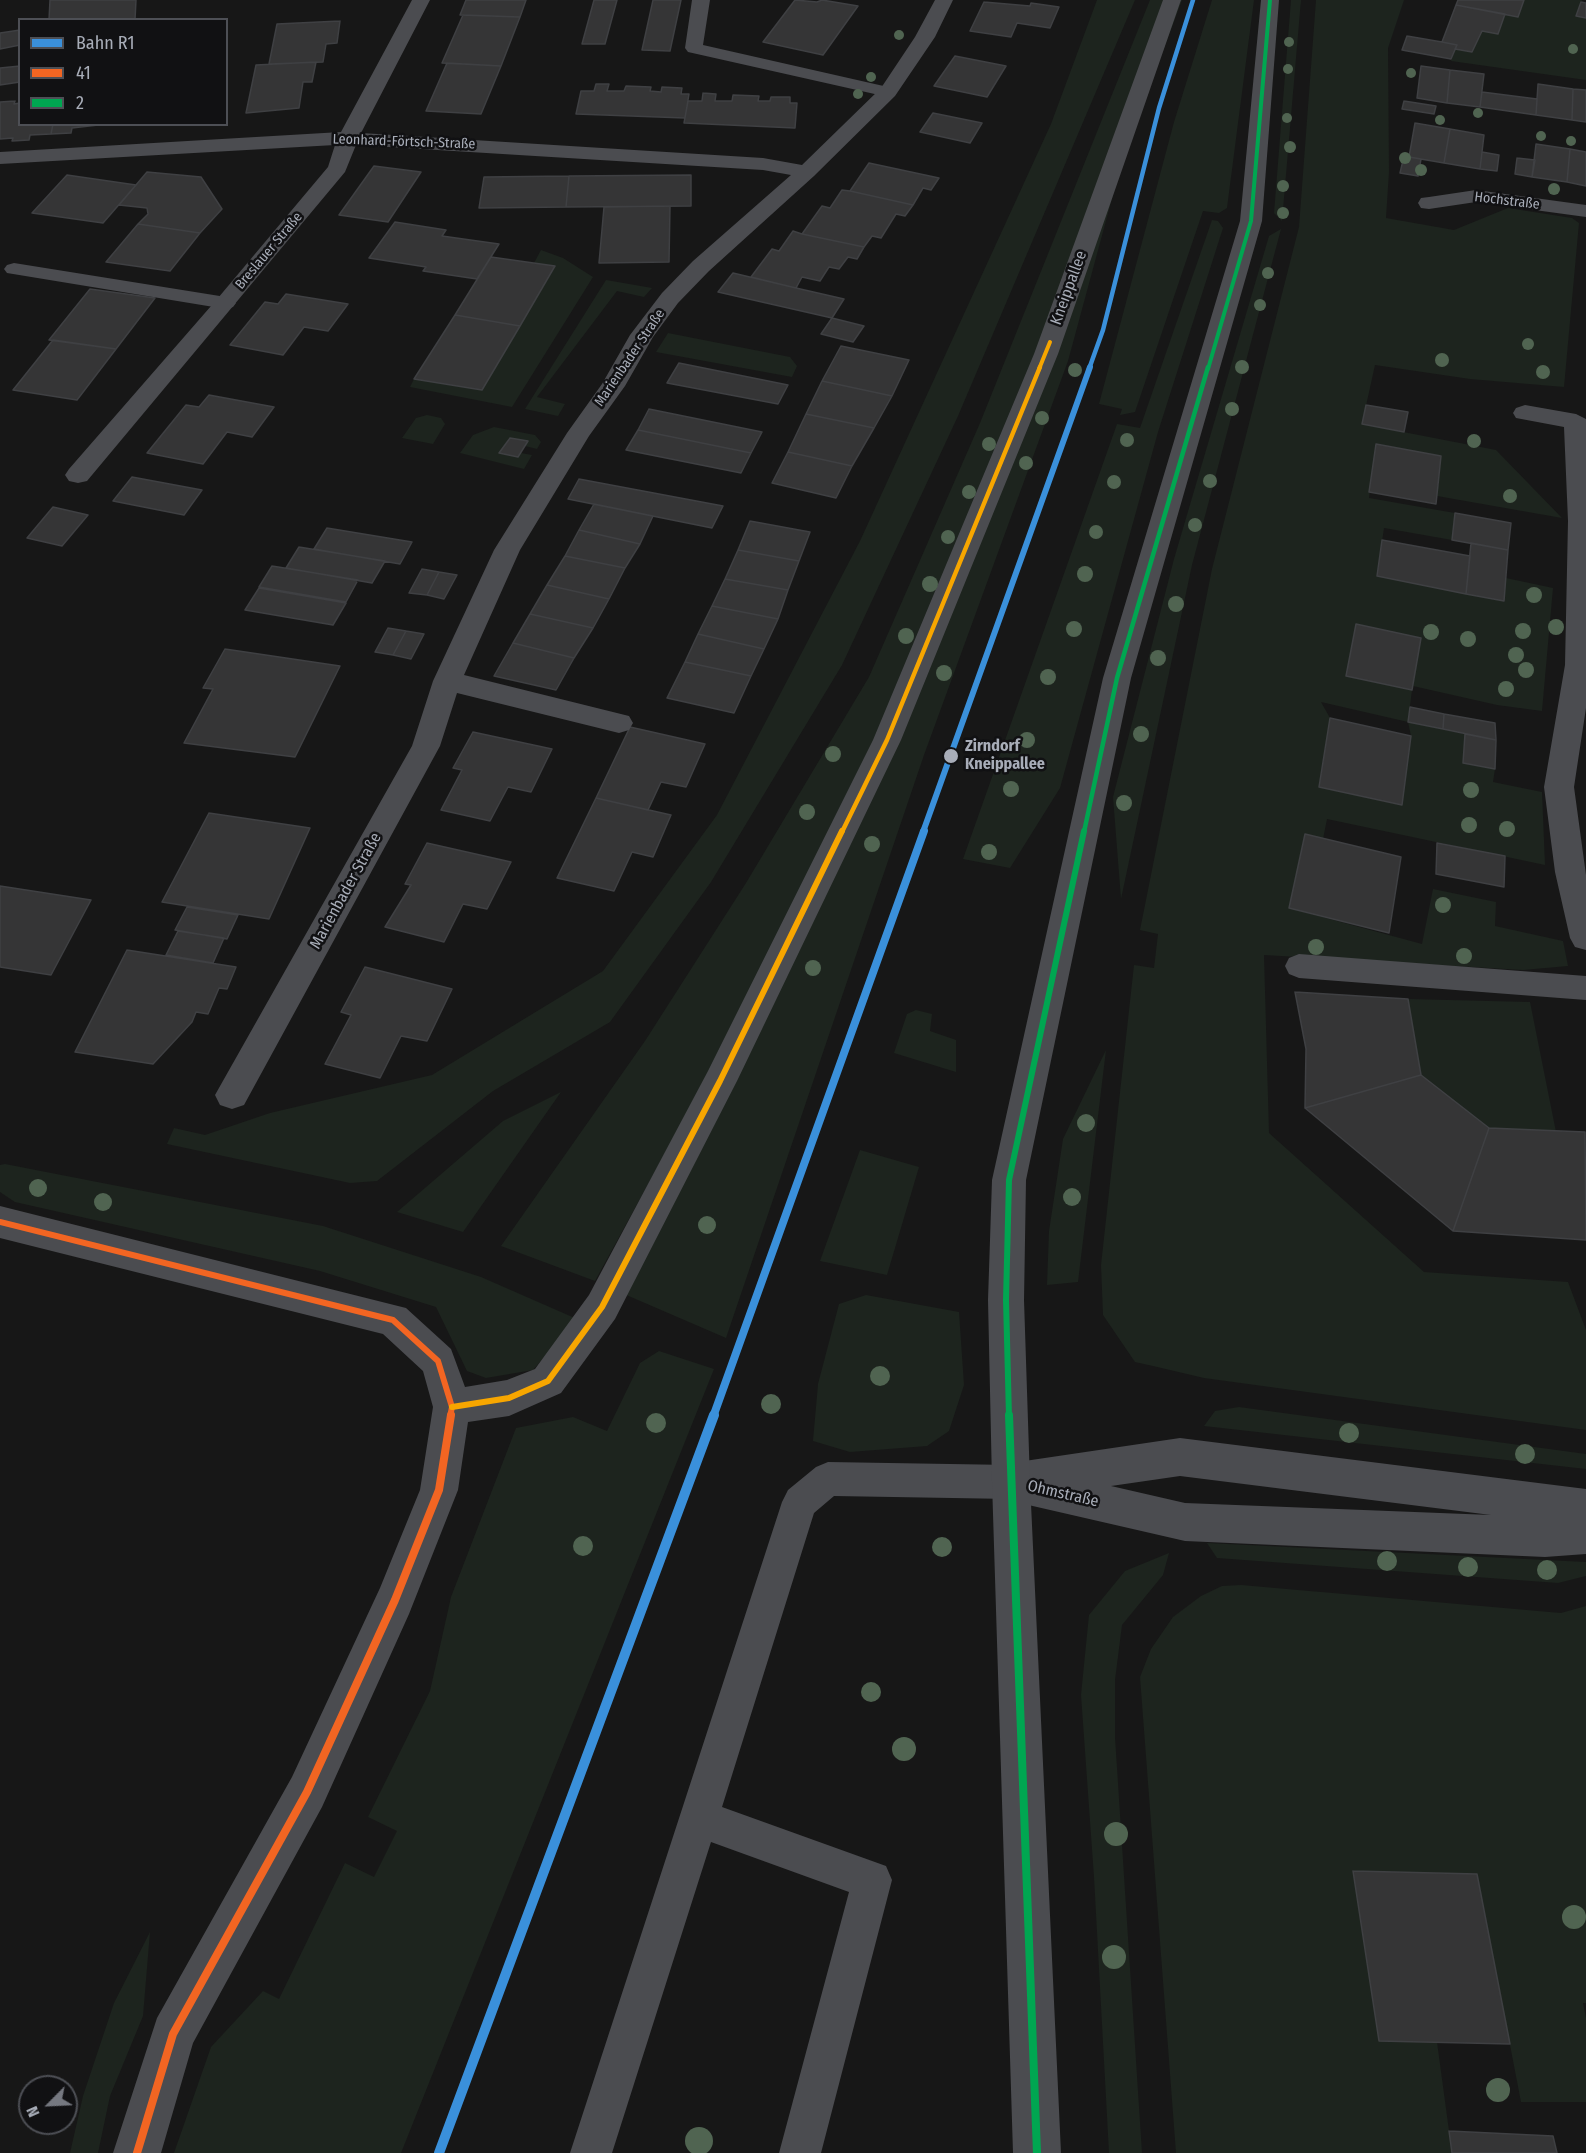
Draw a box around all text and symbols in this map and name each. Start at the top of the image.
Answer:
legend [18,18,228,126]
text: Bahn R1 [76,32,135,54]
text: 41 [76,62,91,84]
text: 2 [76,92,84,114]
street label: Leonhard-Förtsch-Straße [332,131,476,153]
street label: Hochstraße [1473,189,1541,213]
street label: Breslauer Straße [232,209,306,293]
street label: Kneippallee [1047,248,1091,328]
street label: Marienbader Straße [591,306,669,410]
place label: Zirndorf Kneippallee [965,737,1045,775]
marker: Zirndorf Kneippallee [942,747,960,765]
street label: Marienbader Straße [306,830,386,952]
street label: Ohmstraße [1026,1477,1100,1511]
north arrow [18,2075,78,2135]
text: N [22,2103,44,2120]

